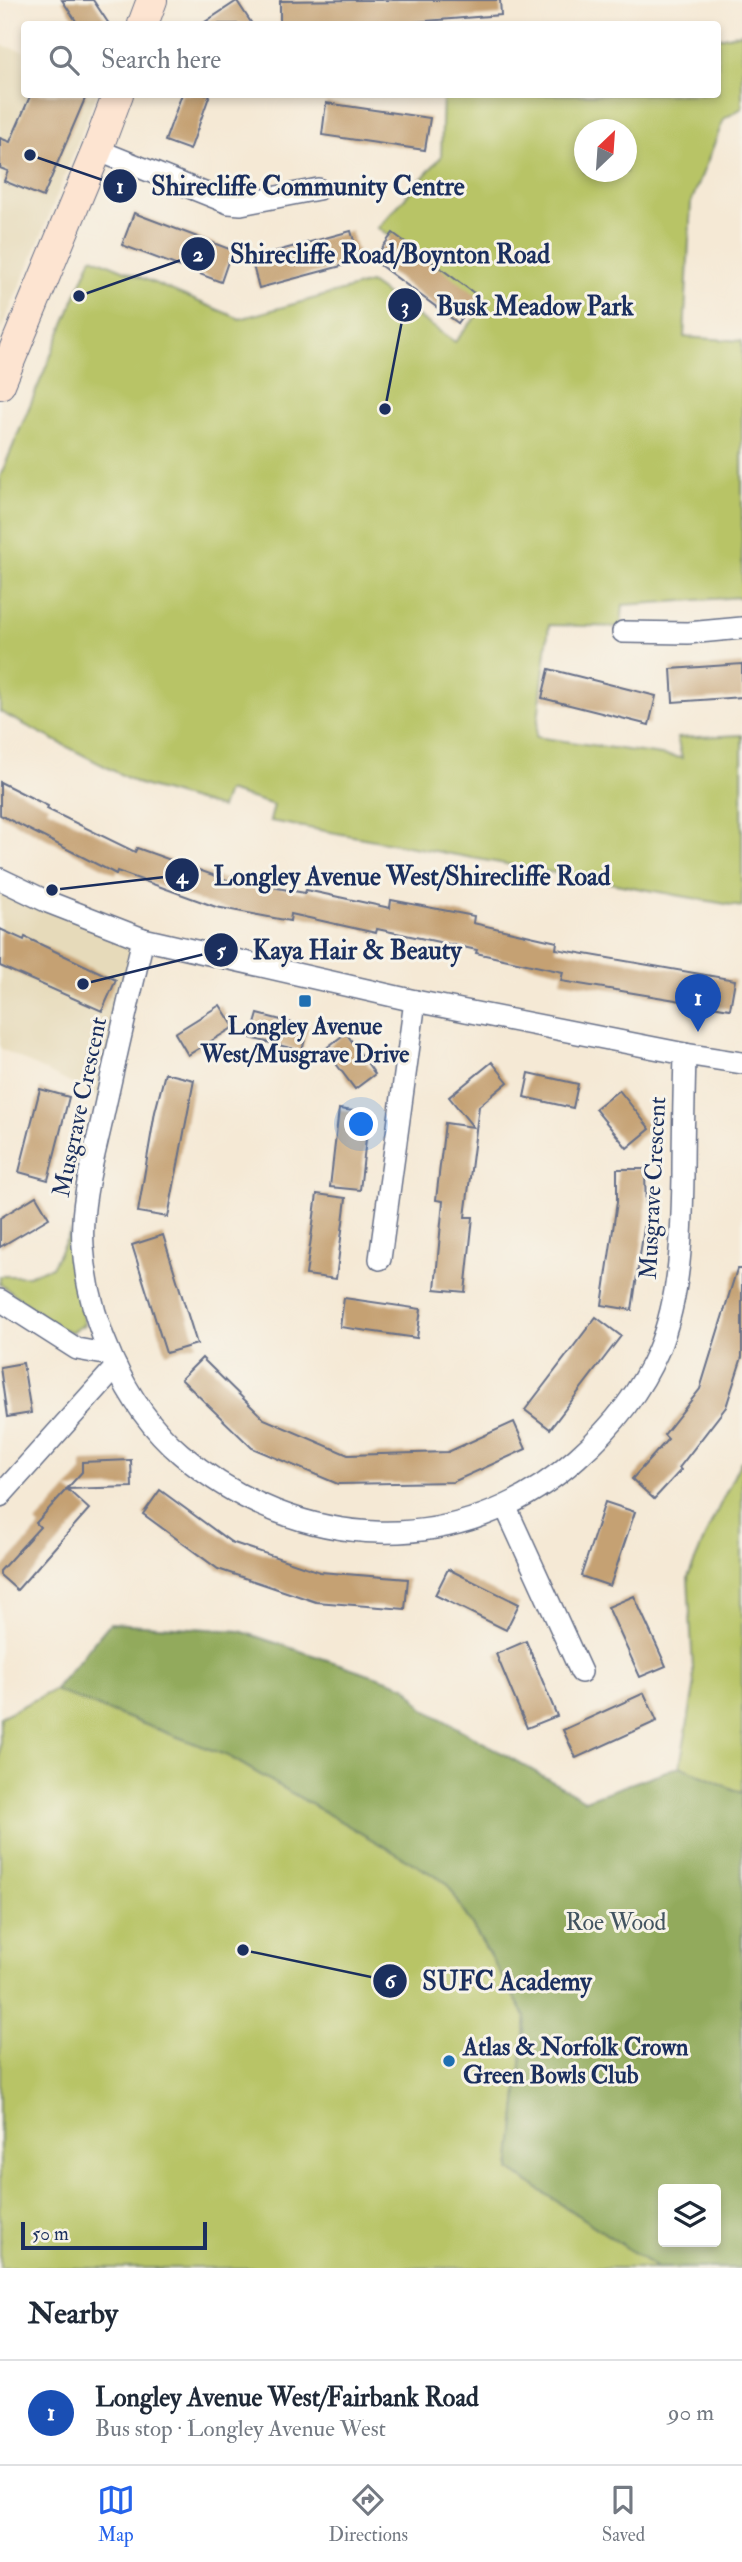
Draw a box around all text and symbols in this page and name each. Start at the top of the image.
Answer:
search box [21,21,721,98]
icon: search [45,41,83,79]
text: Search here [101,44,221,76]
north arrow [574,119,637,182]
callout: Shirecliffe Community Centre [103,163,479,210]
text: Shirecliffe Community Centre [151,171,465,204]
text: 1 [116,173,124,200]
callout: Shirecliffe Road/Boynton Road [181,230,564,277]
text: Shirecliffe Road/Boynton Road [230,239,550,272]
text: 2 [193,241,204,268]
callout: Busk Meadow Park [387,282,648,329]
text: Busk Meadow Park [436,291,634,323]
text: 3 [401,293,409,320]
callout: Longley Avenue West/Shirecliffe Road [165,852,625,899]
text: Longley Avenue West/Shirecliffe Road [214,861,611,894]
text: 4 [175,863,189,890]
callout: Kaya Hair & Beauty [203,926,476,973]
text: Kaya Hair & Beauty [252,935,463,968]
text: 5 [216,937,226,964]
pin: 1 [675,974,721,1032]
marker: Longley Avenue West/Musgrave Drive [297,993,313,1009]
place label: Longley Avenue West/Musgrave Drive [200,1011,409,1070]
street label: Musgrave Crescent [46,1014,114,1200]
street label: Musgrave Crescent [633,1096,673,1280]
your location [344,1107,378,1141]
park label: Roe Wood [566,1907,667,1938]
callout: SUFC Academy [373,1957,605,2004]
text: SUFC Academy [422,1966,593,1999]
text: 6 [385,1968,397,1995]
place label: Atlas & Norfolk Crown Green Bowls Club [462,2032,689,2091]
marker: Atlas & Norfolk Crown Green Bowls Club [441,2053,457,2069]
map controls [658,2184,721,2247]
button: layers [658,2184,721,2247]
scale bar [21,2219,206,2251]
text: 50 m [32,2222,69,2246]
text: Nearby [28,2295,118,2332]
text: Longley Avenue West/Fairbank Road [95,2382,479,2414]
text: 1 [47,2398,55,2427]
text: 90 m [668,2398,714,2427]
text: Bus stop · Longley Avenue West [95,2414,386,2443]
tab: Map [97,2481,135,2547]
tab: Directions [328,2481,408,2547]
tab: Saved [602,2481,645,2547]

